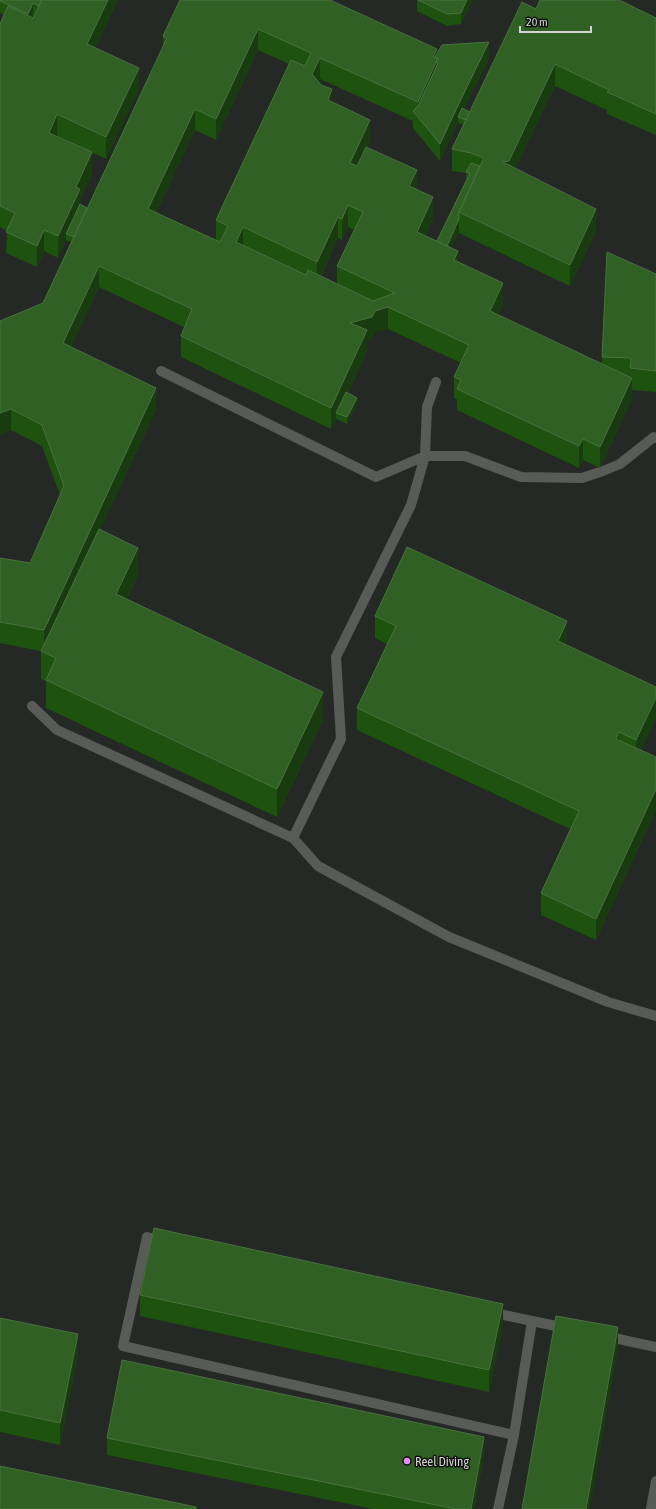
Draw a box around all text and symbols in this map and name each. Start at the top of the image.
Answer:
scale bar [520,8,591,34]
text: 20 m [526,15,548,29]
place label: Reel Diving [415,1454,469,1469]
marker: Reel Diving [402,1456,412,1466]

